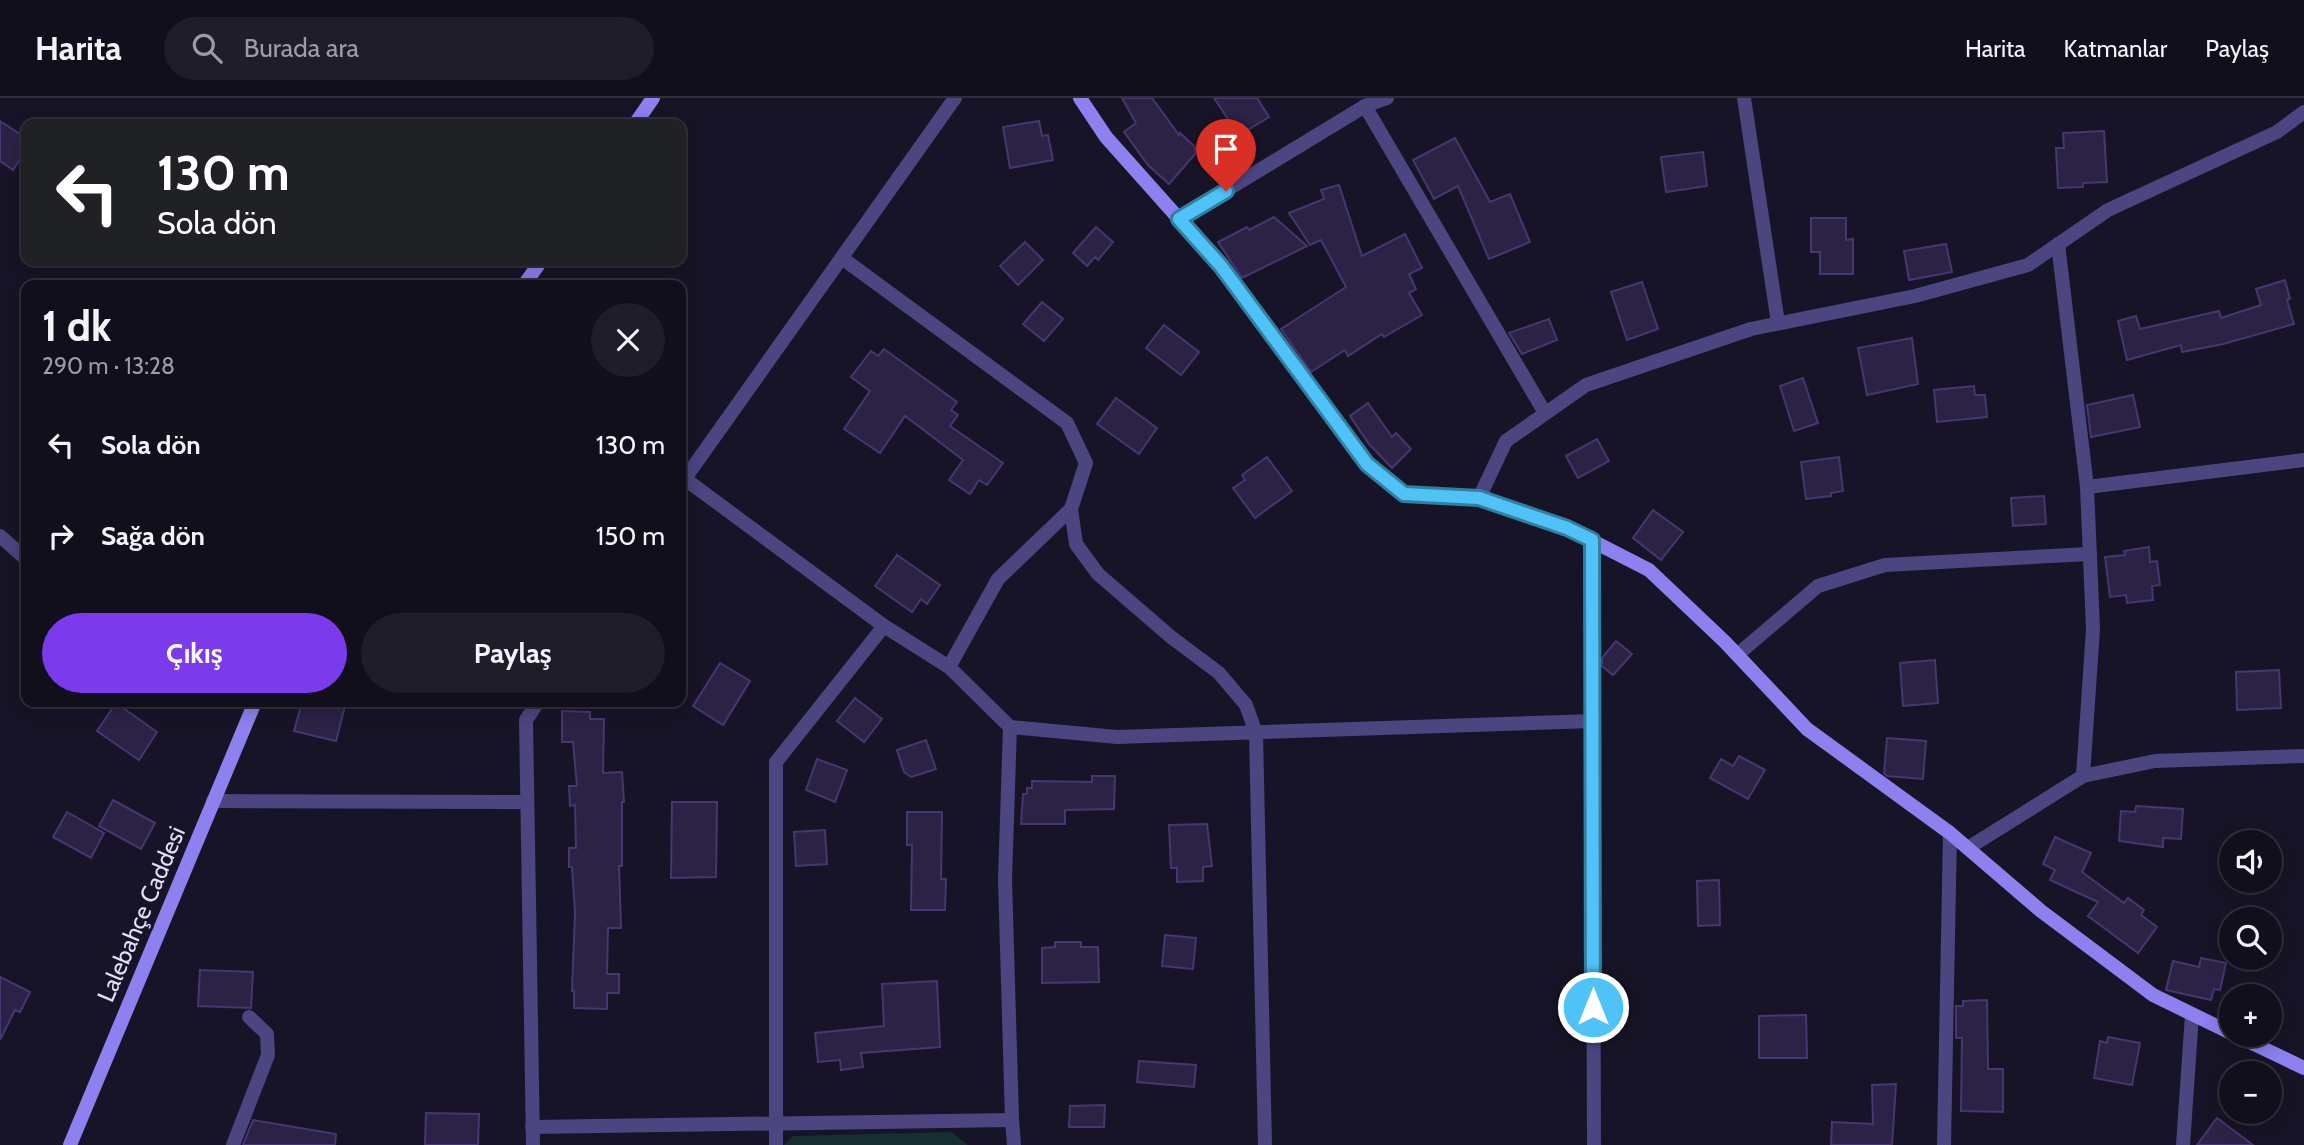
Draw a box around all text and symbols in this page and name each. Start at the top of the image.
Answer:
search box [164,17,654,80]
text: Harita [35,28,122,68]
icon: search [188,29,226,67]
text: Burada ara [244,32,359,64]
text: Harita [1965,34,2026,63]
text: Katmanlar [2064,34,2167,63]
text: Paylaş [2205,34,2269,63]
pin [1196,119,1256,191]
icon: arrive [1207,130,1245,168]
text: 130 m [157,143,290,202]
icon: left [42,147,133,238]
text: Sola dön [157,203,277,242]
text: 1 dk [42,300,111,352]
button: close [591,303,665,377]
text: 290 m · 13:28 [42,352,175,380]
icon: left [42,426,80,464]
text: Sola dön [101,429,201,461]
text: 130 m [596,429,665,461]
icon: right [42,517,80,555]
text: Sağa dön [101,520,205,552]
text: 150 m [596,520,665,552]
button: Çıkış [42,613,347,693]
button: Paylaş [361,613,665,693]
street label: Lalebahçe Caddesi [91,822,191,1006]
map controls [2219,830,2282,1124]
button: sound [2219,830,2282,893]
button: search [2219,907,2282,970]
position arrow [1556,970,1630,1044]
button: + [2219,984,2282,1047]
button: − [2219,1061,2282,1124]

